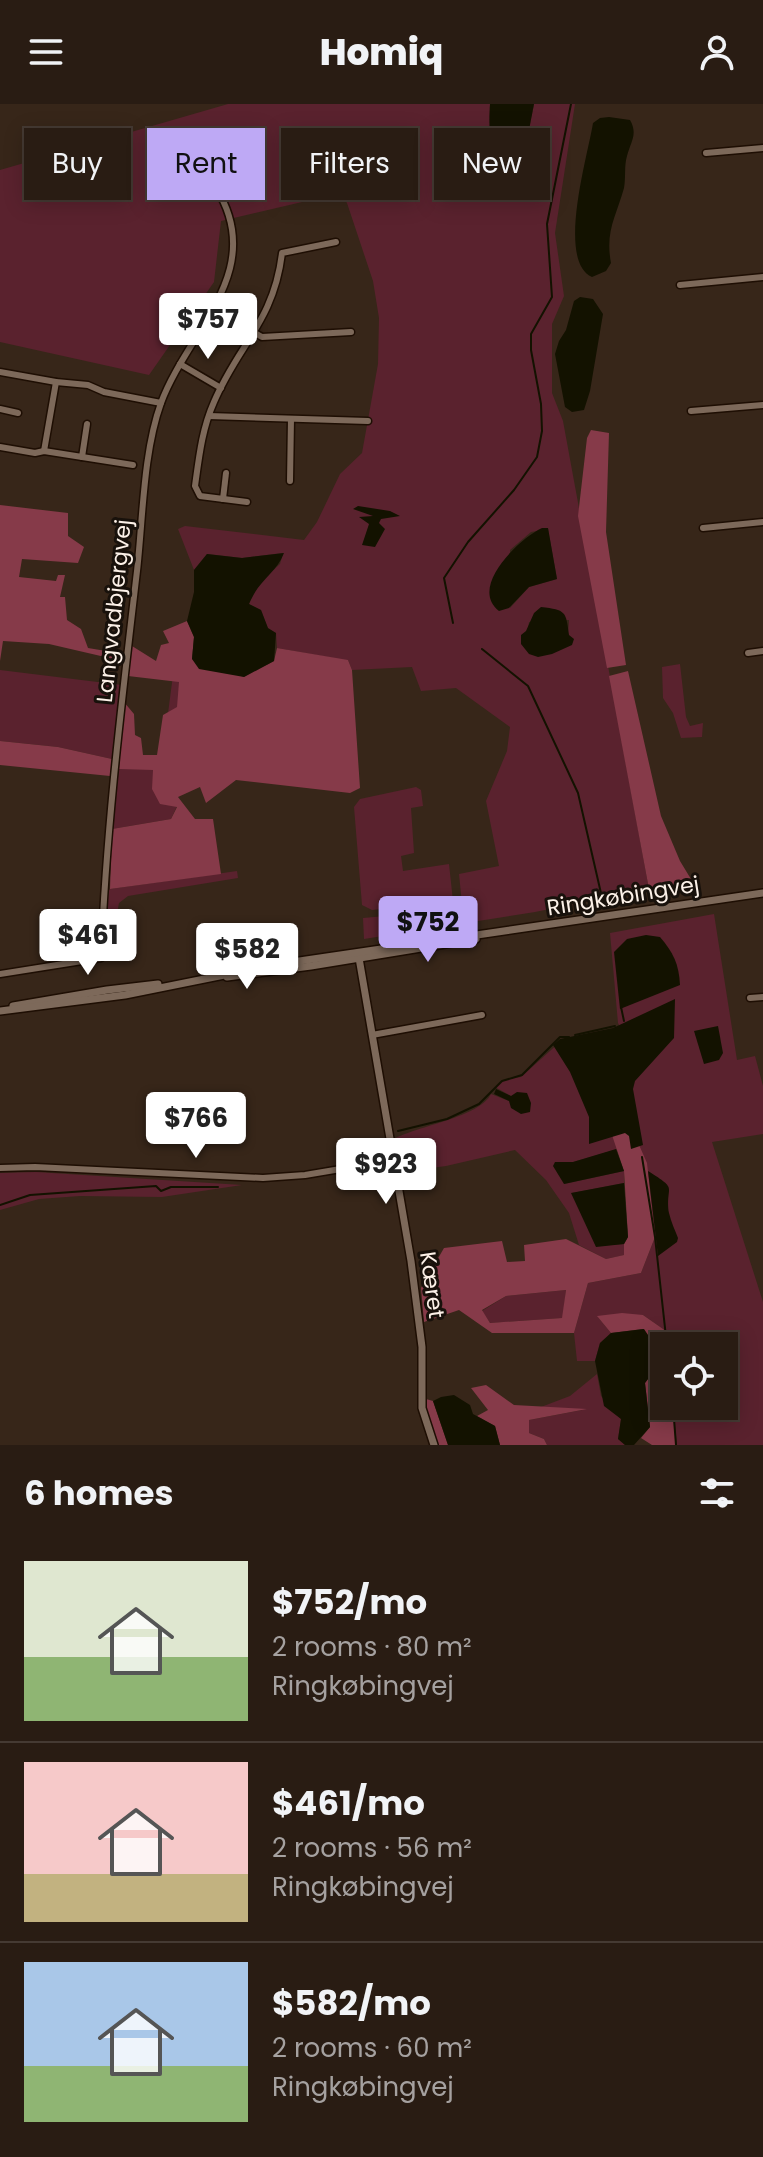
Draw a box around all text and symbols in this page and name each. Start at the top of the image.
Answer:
text: Homiq [320,27,443,78]
icon: menu [24,30,68,74]
icon: person [695,30,739,74]
chip: Buy [24,128,131,200]
chip: Rent [147,128,265,200]
chip: Filters [281,128,418,200]
chip: New [434,128,550,200]
pin: $757 [161,293,255,361]
text: $757 [177,301,239,337]
street label: Langvadbjergvej [89,518,139,704]
street label: Ringkøbingvej [545,869,701,923]
pin: $752 [381,896,475,964]
text: $752 [397,904,459,940]
pin: $461 [41,909,135,977]
text: $461 [57,917,119,953]
pin: $582 [200,923,294,991]
text: $582 [214,931,280,967]
pin: $766 [149,1092,243,1160]
text: $766 [164,1100,228,1136]
pin: $923 [339,1138,433,1206]
text: $923 [354,1146,418,1182]
street label: Kæret [412,1250,452,1320]
map controls [650,1332,738,1420]
button: locate [650,1332,738,1420]
text: 6 homes [24,1469,173,1517]
icon: filters [695,1471,739,1515]
text: $752/mo [272,1578,427,1626]
icon: home [88,1593,184,1689]
text: 2 rooms · 80 m² [272,1629,472,1665]
text: Ringkøbingvej [272,1668,454,1704]
text: $461/mo [272,1779,425,1827]
icon: home [88,1794,184,1890]
text: 2 rooms · 56 m² [272,1830,472,1866]
text: Ringkøbingvej [272,1869,454,1905]
text: $582/mo [272,1979,431,2027]
icon: home [88,1994,184,2090]
text: 2 rooms · 60 m² [272,2030,472,2066]
text: Ringkøbingvej [272,2069,454,2105]

